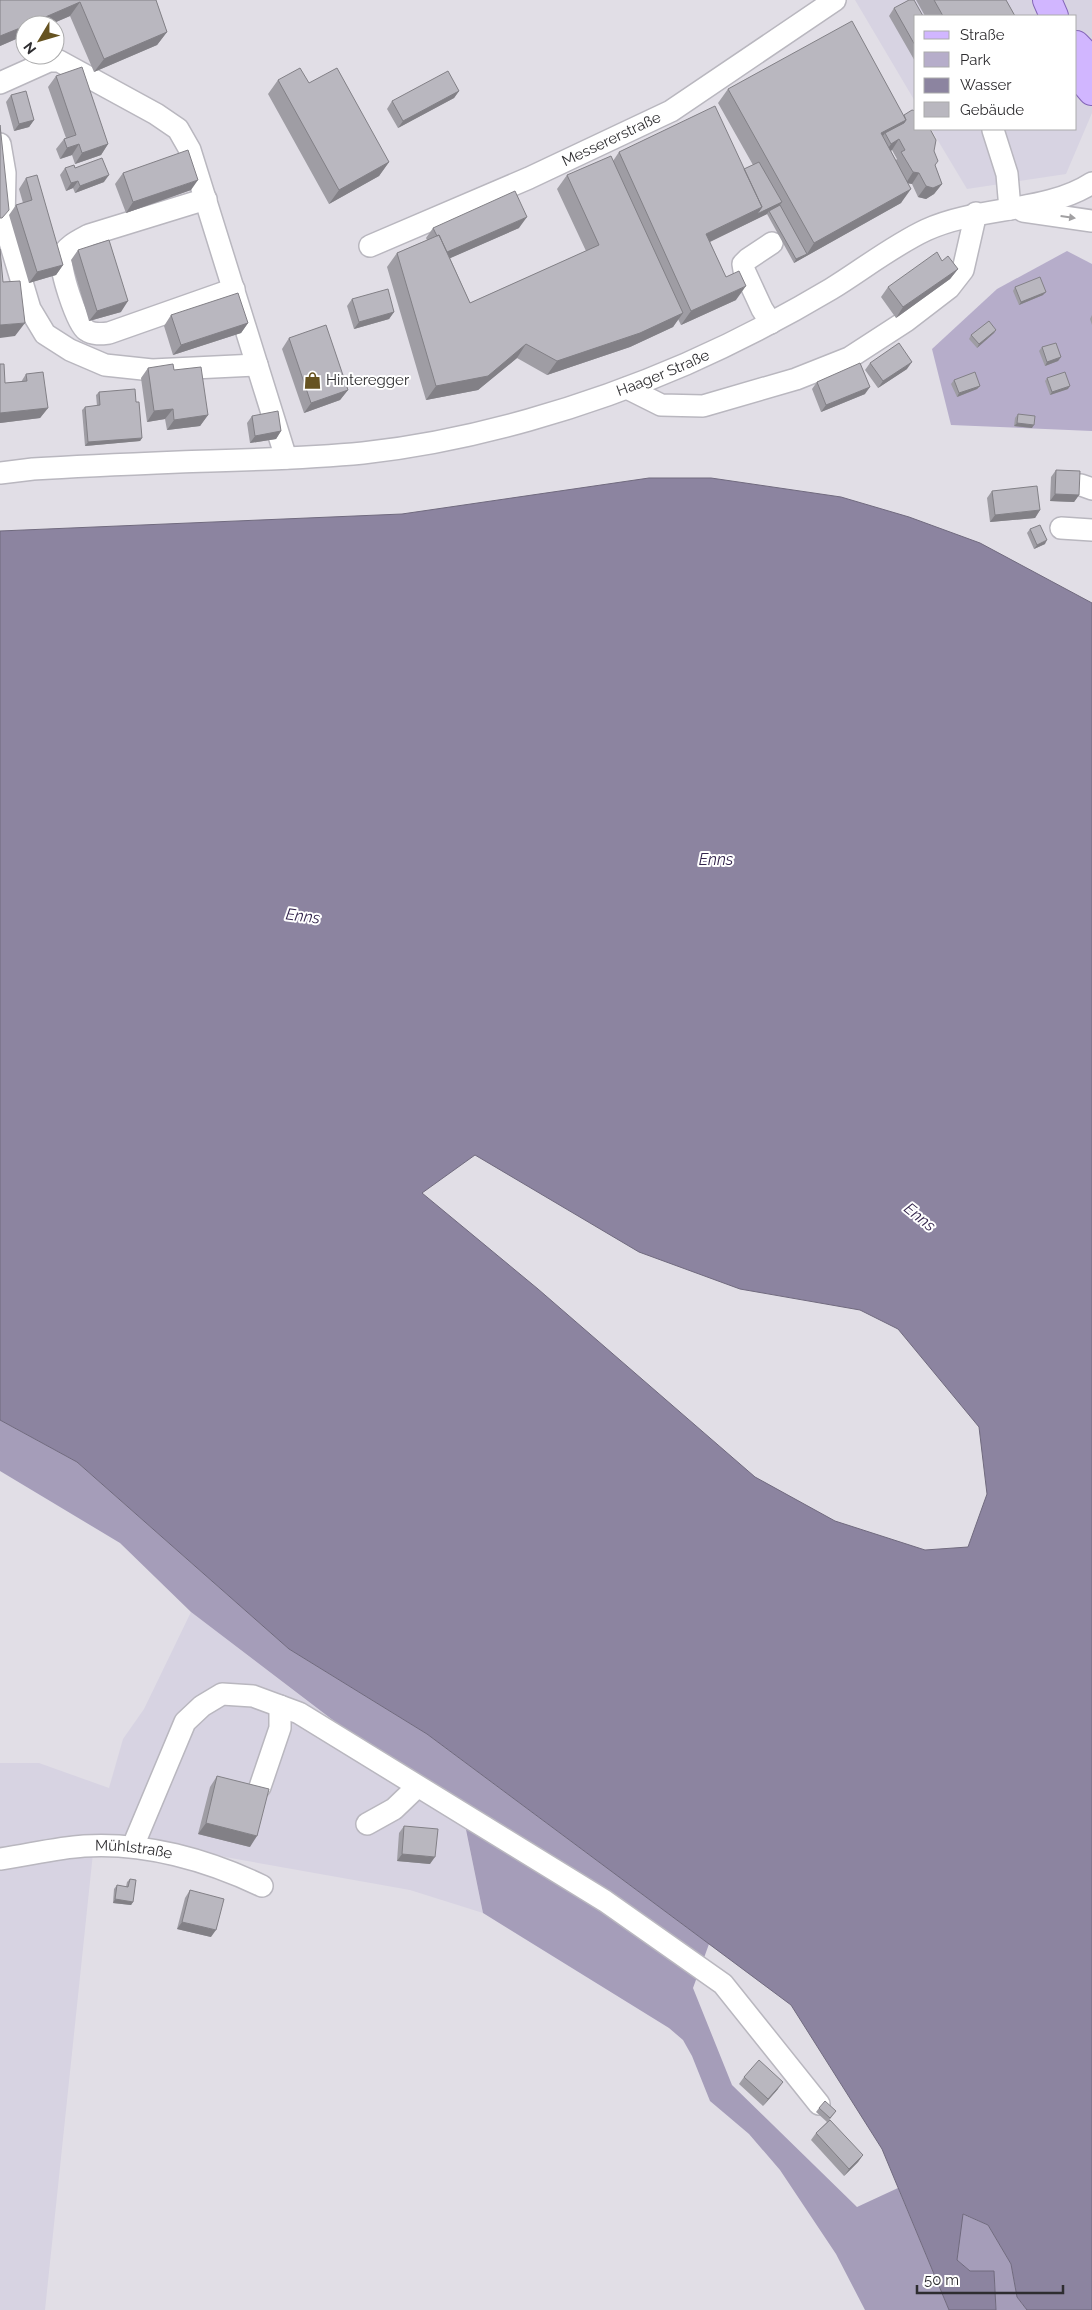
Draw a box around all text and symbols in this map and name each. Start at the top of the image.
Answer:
north arrow [15,15,65,65]
legend [914,15,1077,130]
text: Straße [960,26,1005,44]
text: N [20,39,39,57]
text: Park [960,51,991,69]
text: Wasser [960,76,1012,94]
text: Gebäude [960,101,1024,119]
street label: Messererstraße [559,108,664,170]
one-way arrow [1061,214,1077,222]
street label: Haager Straße [614,346,712,400]
shop icon: Hinteregger [302,370,322,390]
place label: Hinteregger [326,371,410,389]
water label: Enns [699,850,734,869]
water label: Enns [285,904,322,928]
water label: Enns [901,1199,940,1236]
street label: Mühlstraße [95,1836,174,1863]
scale bar [917,2262,1063,2294]
text: 50 m [924,2271,959,2289]

